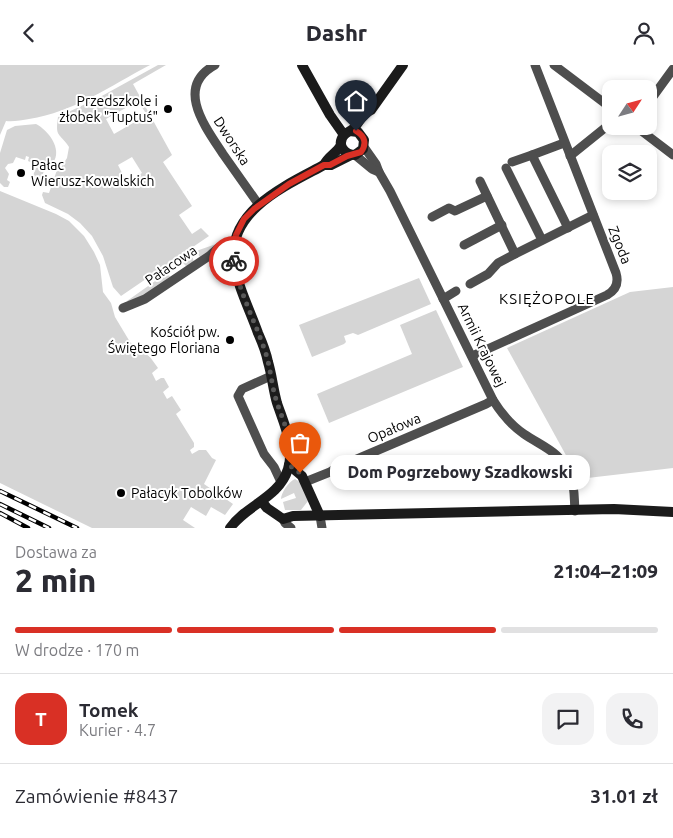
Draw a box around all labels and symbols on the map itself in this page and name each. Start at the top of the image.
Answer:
pin [335,80,377,131]
north arrow [602,80,658,135]
place label: Przedszkole i żłobek "Tuptuś" [59,93,158,125]
marker: Przedszkole i żłobek "Tuptuś" [162,103,174,115]
street label: Dworska [210,114,254,168]
place label: Pałac Wierusz-Kowalskich [31,157,155,189]
marker: Pałac Wierusz-Kowalskich [15,167,27,179]
street label: Zgoda [605,224,635,266]
courier [209,236,259,286]
street label: Pałacowa [142,242,200,288]
district label: KSIĘŻOPOLE [499,290,595,307]
street label: Armii Krajowej [455,301,509,389]
place label: Kościół pw. Świętego Floriana [108,324,220,356]
marker: Kościół pw. Świętego Floriana [224,334,236,346]
street label: Opałowa [365,410,423,446]
pin [279,422,321,473]
callout: Dom Pogrzebowy Szadkowski [330,455,590,491]
place label: Pałacyk Tobolków [131,485,242,501]
marker: Pałacyk Tobolków [115,487,127,499]

